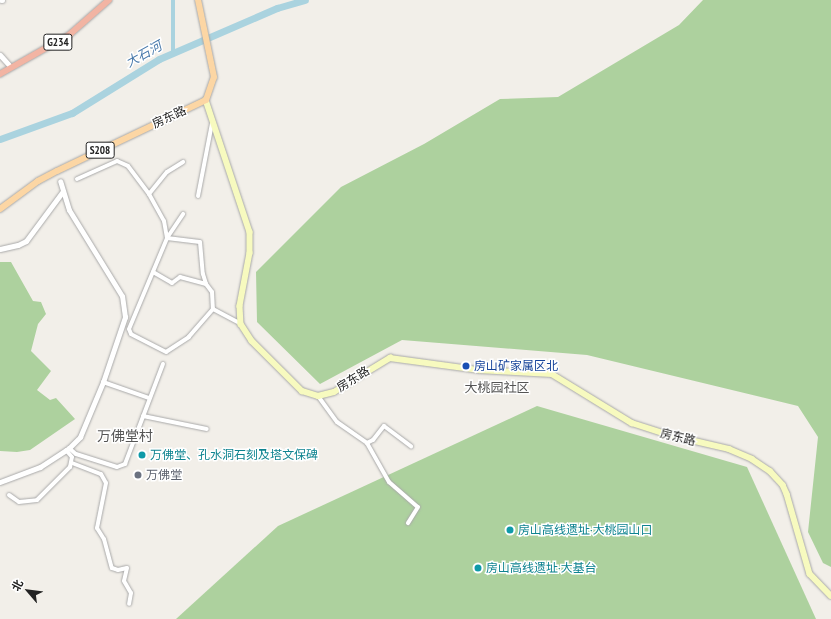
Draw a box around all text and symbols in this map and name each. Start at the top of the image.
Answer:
road number: G234 [43,33,73,51]
water label: 大石河 [123,39,165,71]
street label: 房东路 [150,103,188,131]
road number: S208 [85,141,115,159]
place label: 房山矿家属区北 [474,359,558,373]
marker: 房山矿家属区北 [461,361,471,371]
street label: 房东路 [334,363,372,395]
district label: 大桃园社区 [465,380,529,396]
street label: 房东路 [659,426,697,448]
district label: 万佛堂村 [97,428,153,444]
place label: 万佛堂、孔水洞石刻及塔文保碑 [150,448,318,462]
marker: 万佛堂、孔水洞石刻及塔文保碑 [137,450,147,460]
place label: 万佛堂 [146,468,182,482]
marker: 万佛堂 [133,470,143,480]
place label: 房山高线遗址·大桃园山口 [518,523,653,537]
marker: 房山高线遗址·大桃园山口 [505,525,515,535]
place label: 房山高线遗址·大基台 [486,561,597,575]
marker: 房山高线遗址·大基台 [473,563,483,573]
north arrow [8,571,48,611]
text: 北 [9,577,26,594]

